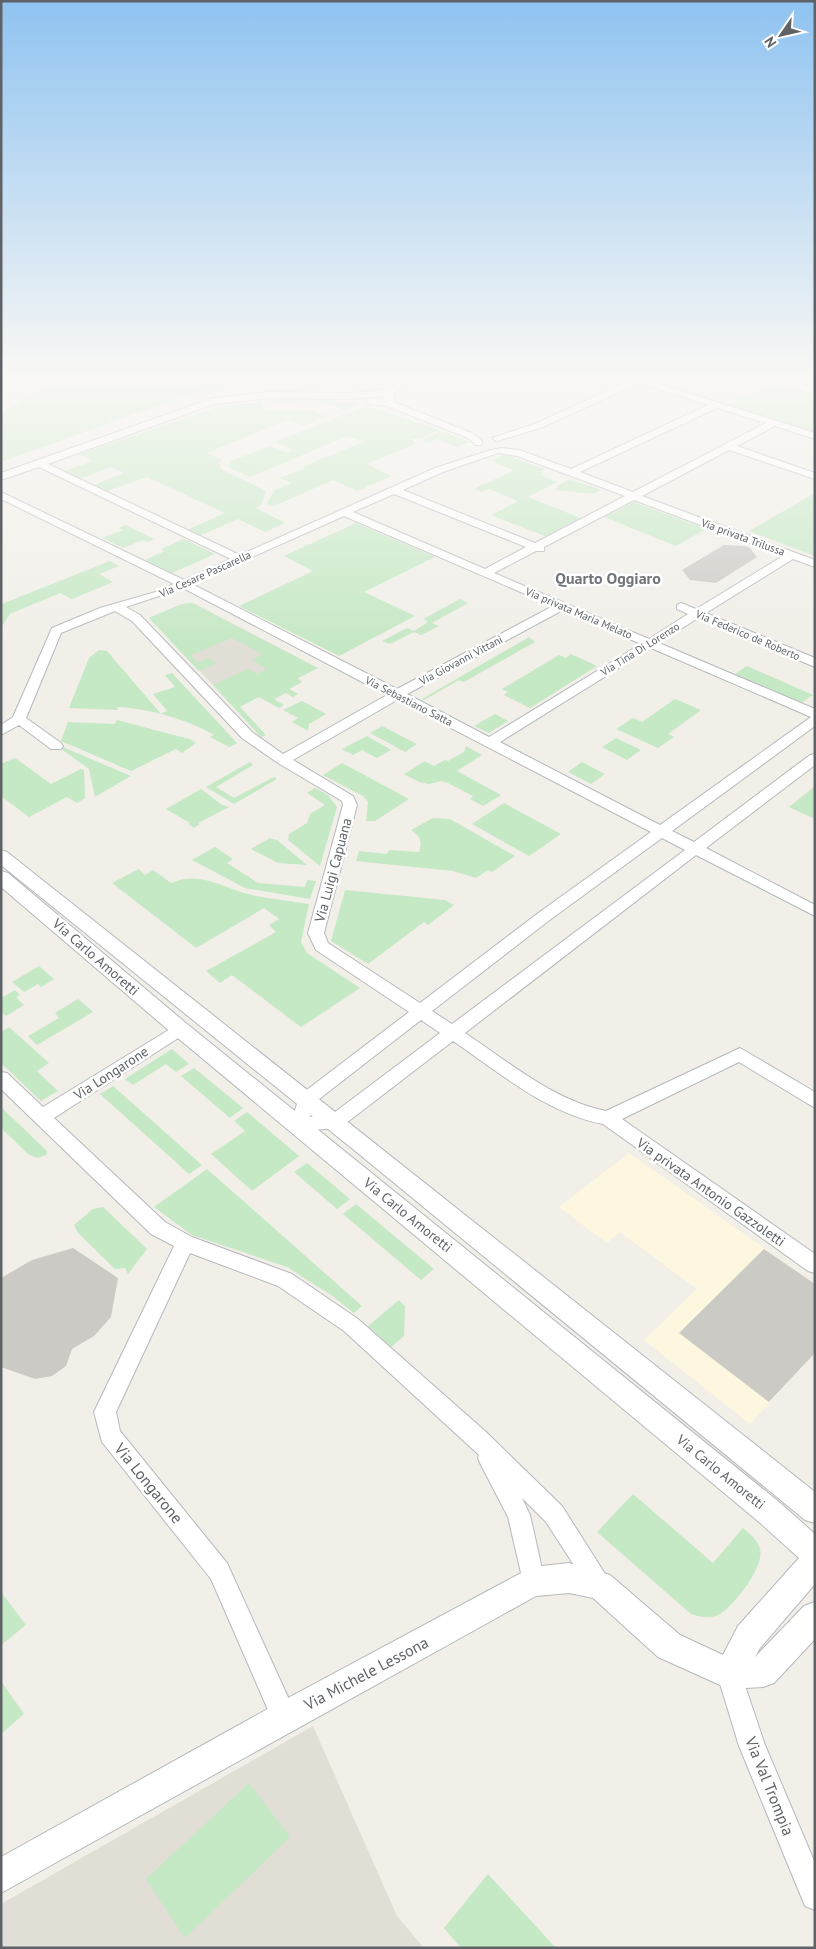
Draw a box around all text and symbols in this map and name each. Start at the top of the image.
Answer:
north arrow [756,10,806,60]
text: N [760,33,780,51]
street label: Via privata Trilussa [698,515,787,559]
street label: Via Cesare Pascarella [156,547,253,601]
district label: Quarto Oggiaro [555,568,661,588]
street label: Via privata Maria Melato [523,584,635,642]
street label: Via Federico de Roberto [693,606,802,663]
street label: Via Tina Di Lorenzo [597,619,682,680]
street label: Via Giovanni Vittani [416,632,505,688]
street label: Via Sebastiano Satta [362,672,455,729]
street label: Via Luigi Capuana [310,816,356,925]
street label: Via Carlo Amoretti [48,914,143,1000]
street label: Via Longarone [69,1042,152,1104]
street label: Via privata Antonio Gazzoletti [632,1133,789,1250]
street label: Via Carlo Amoretti [359,1173,456,1256]
street label: Via Carlo Amoretti [672,1430,769,1513]
street label: Via Longarone [110,1438,188,1527]
street label: Via Michele Lessona [300,1632,432,1715]
street label: Via Val Trompia [741,1733,799,1838]

